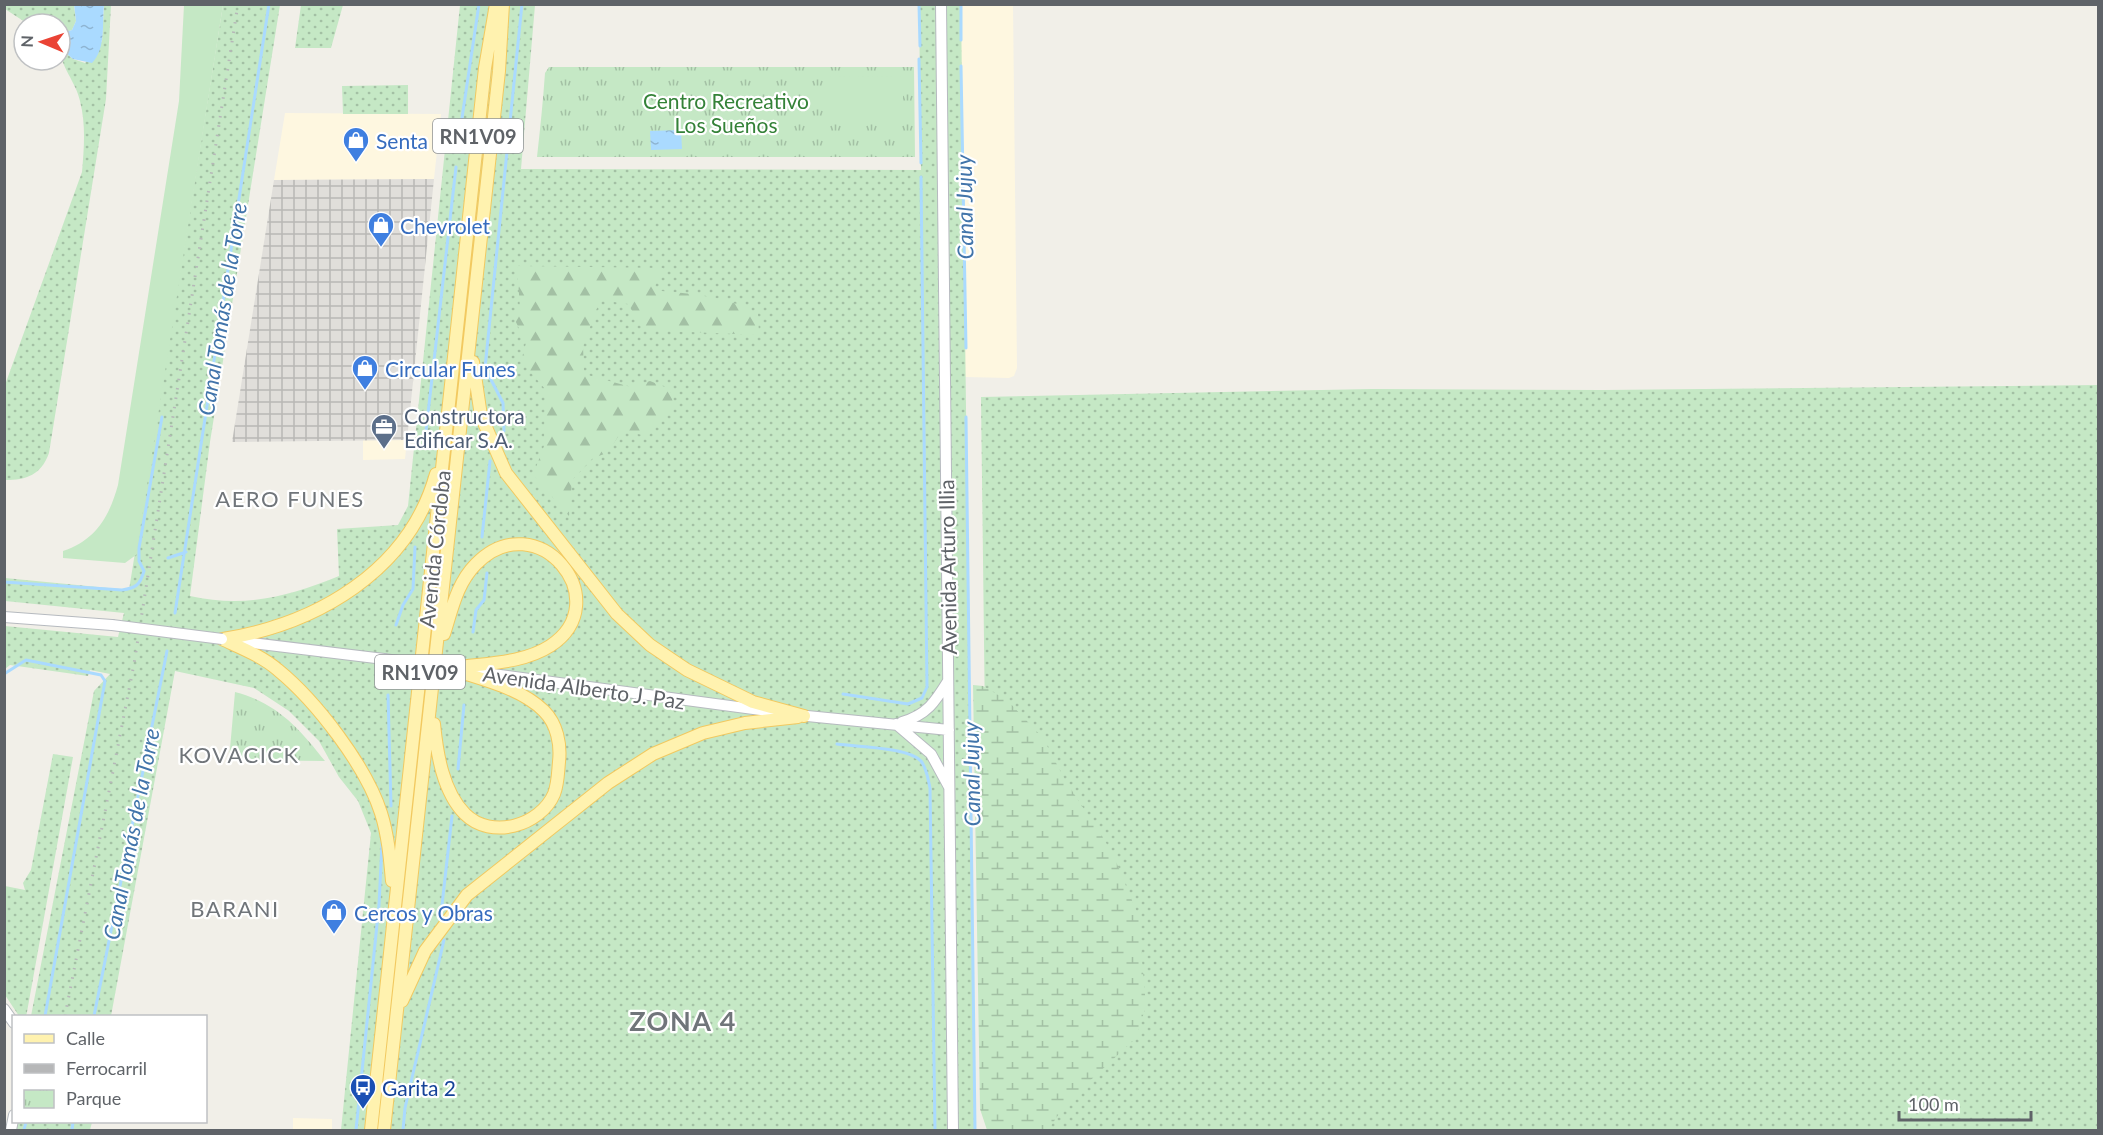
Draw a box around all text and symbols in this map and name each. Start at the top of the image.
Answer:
north arrow [12,12,72,72]
text: N [17,35,36,48]
park label: Centro Recreativo Los Sueños [643,88,809,137]
road number: RN1V09 [433,119,523,153]
shop icon: Senta [341,125,371,163]
place label: Senta [376,128,428,153]
water label: Canal Jujuy [950,154,978,260]
water label: Canal Tomás de la Torre [192,201,252,417]
shop icon: Chevrolet [366,210,396,248]
place label: Chevrolet [400,213,491,238]
shop icon: Circular Funes [350,353,380,391]
place label: Circular Funes [385,356,516,381]
place label: Constructora Edificar S.A. [404,403,525,452]
office icon: Constructora Edificar S.A. [369,412,399,450]
street label: Avenida Córdoba [413,469,455,629]
street label: Avenida Arturo Illia [933,479,961,655]
district label: AERO FUNES [215,485,365,512]
road number: RN1V09 [375,655,465,689]
street label: Avenida Alberto J. Paz [481,660,687,714]
water label: Canal Jujuy [957,721,985,827]
water label: Canal Tomás de la Torre [97,726,165,942]
district label: KOVACICK [178,741,300,768]
district label: BARANI [190,895,280,922]
shop icon: Cercos y Obras [319,897,349,935]
place label: Cercos y Obras [354,900,493,925]
district label: ZONA 4 [629,1004,737,1037]
legend [12,1015,207,1123]
text: Calle [66,1027,105,1049]
text: Ferrocarril [66,1057,147,1079]
bus stop icon: Garita 2 [348,1072,378,1110]
place label: Garita 2 [382,1075,456,1100]
scale bar [1899,1084,2031,1122]
text: Parque [66,1087,121,1109]
text: 100 m [1908,1093,1959,1115]

